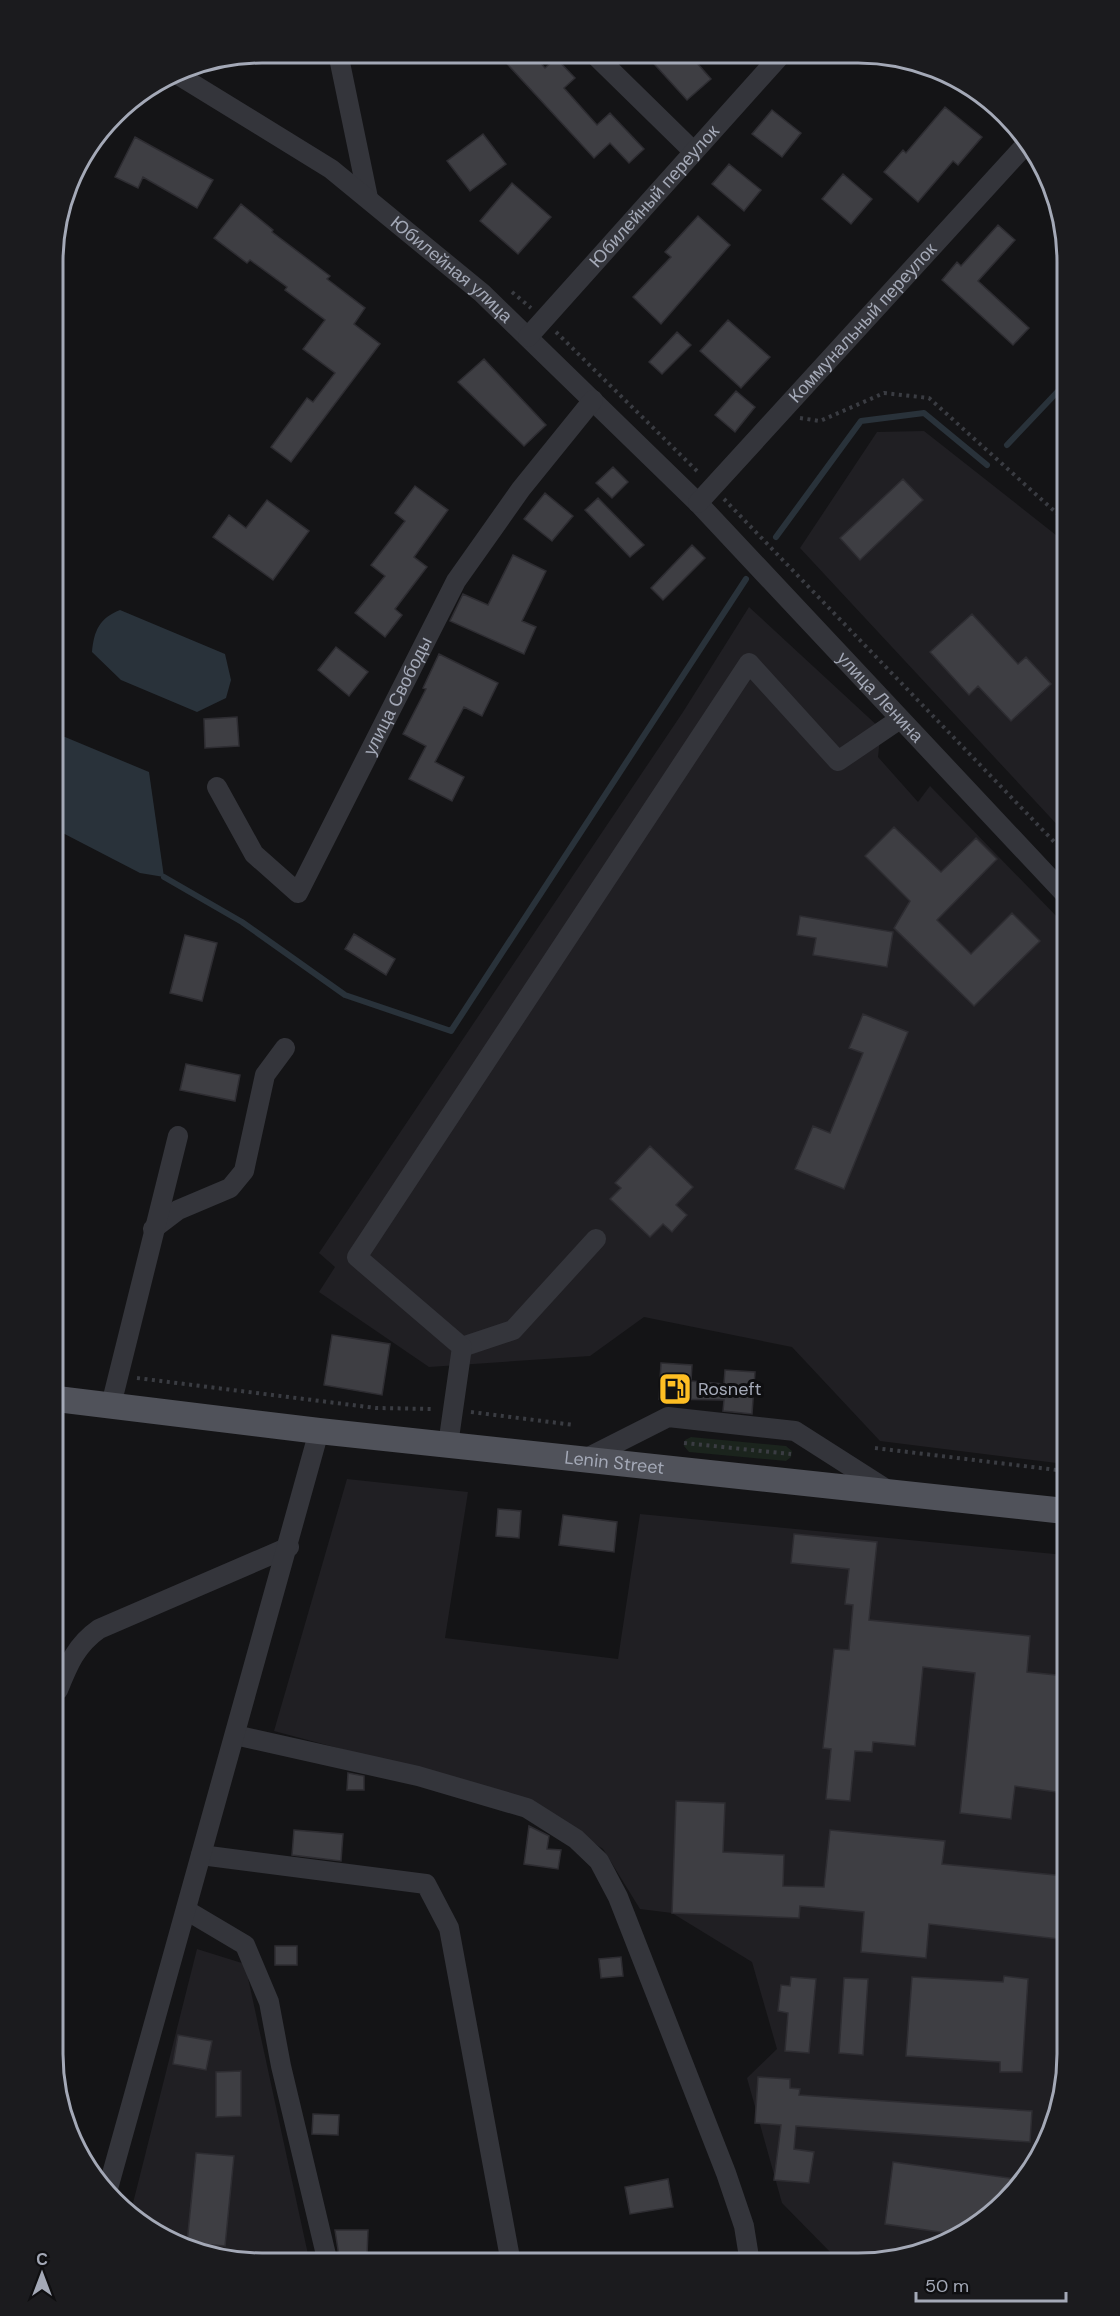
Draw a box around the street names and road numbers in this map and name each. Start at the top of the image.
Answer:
street label: Юбилейный переулок [584,120,725,273]
street label: Юбилейная улица [385,211,518,329]
street label: Коммунальный переулок [783,238,942,408]
street label: улица Свободы [358,633,438,760]
street label: улица Ленина [832,647,929,748]
street label: Lenin Street [563,1445,665,1480]

